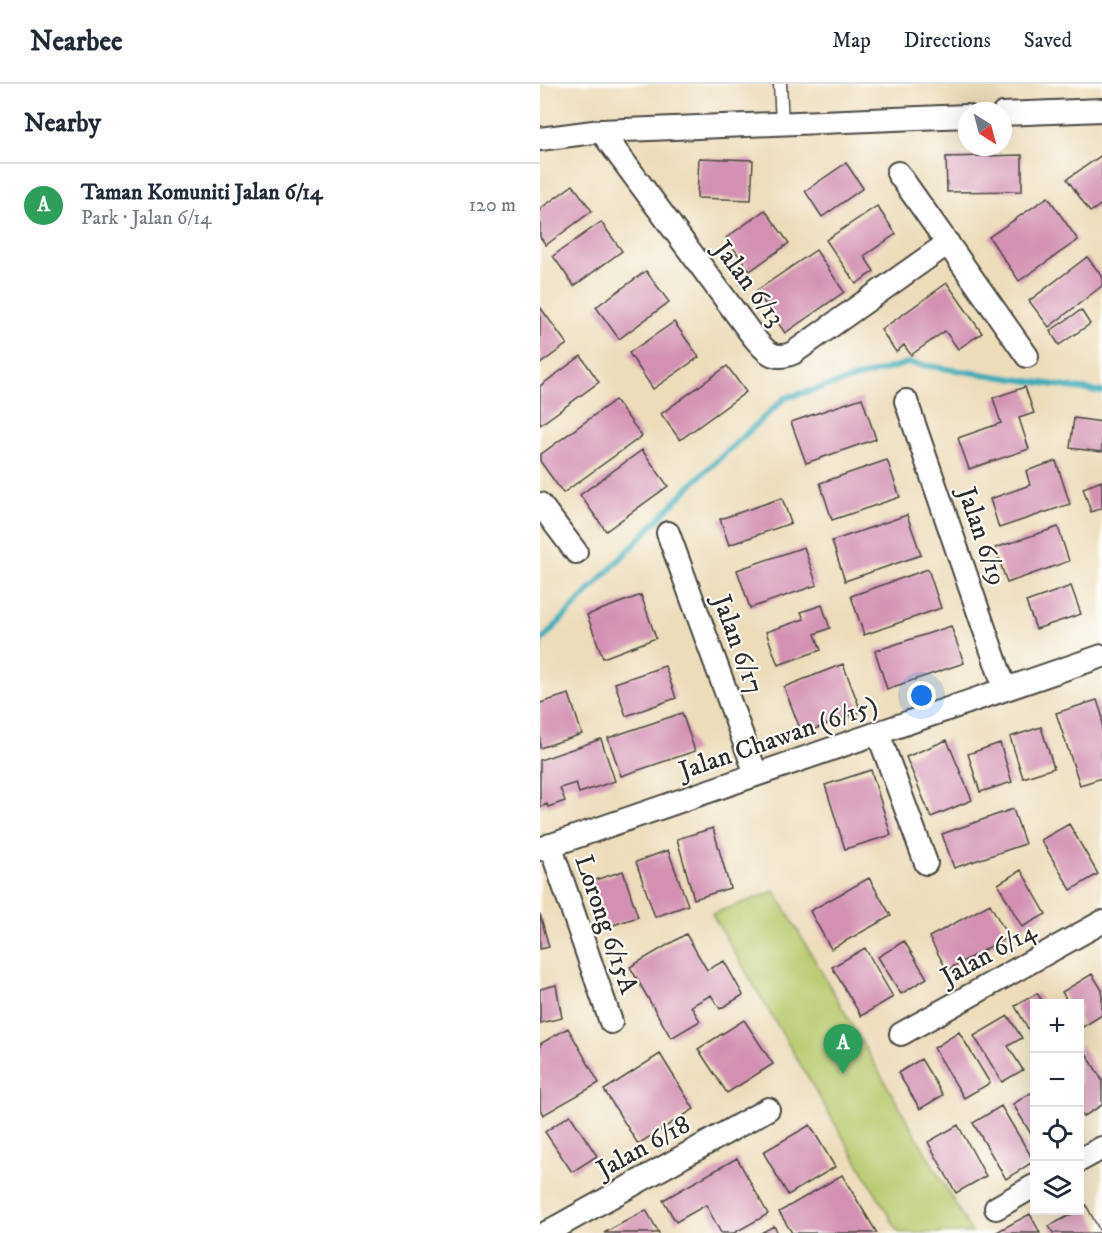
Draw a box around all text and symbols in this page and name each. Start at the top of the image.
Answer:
text: Nearbee [30,24,123,59]
text: Map [832,28,871,54]
text: Directions [904,28,991,54]
text: Saved [1024,28,1072,54]
north arrow [958,102,1012,156]
text: Nearby [24,107,101,140]
text: Taman Komuniti Jalan 6/14 [81,179,323,206]
text: A [37,193,50,218]
text: 120 m [469,193,516,218]
text: Park · Jalan 6/14 [81,206,212,231]
street label: Jalan 6/13 [705,233,792,333]
street label: Jalan 6/19 [949,481,1014,590]
street label: Jalan 6/17 [704,589,771,698]
your location [907,681,936,710]
street label: Jalan Chawan (6/15) [673,689,882,788]
street label: Lorong 6/15A [566,851,645,999]
street label: Jalan 6/14 [933,914,1043,995]
map controls [1030,999,1084,1215]
button: + [1030,999,1084,1053]
pin: A [824,1024,862,1074]
button: − [1030,1053,1084,1107]
button: locate [1030,1107,1084,1161]
street label: Jalan 6/18 [589,1108,696,1187]
button: layers [1030,1161,1084,1215]

